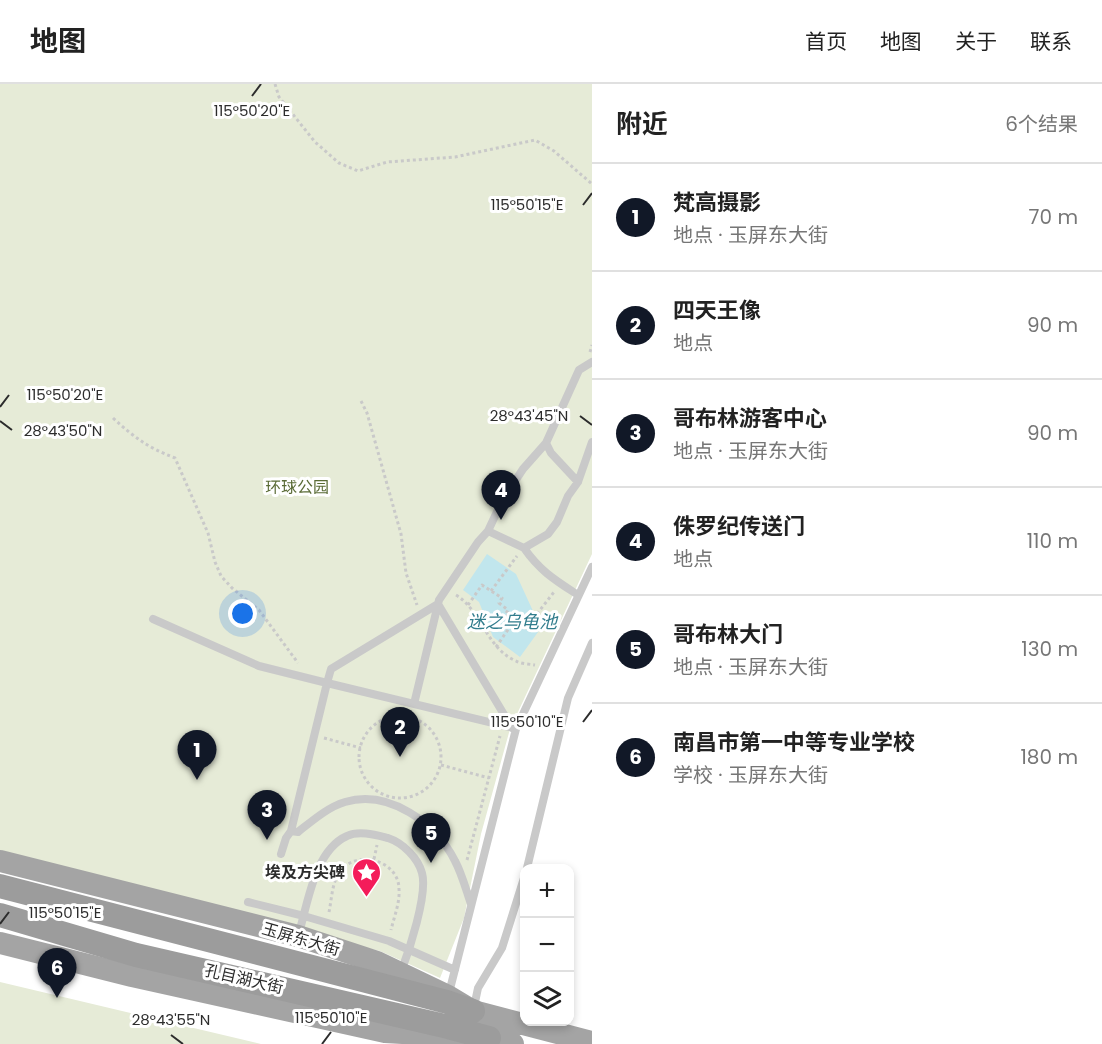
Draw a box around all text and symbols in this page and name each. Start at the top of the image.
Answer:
text: 地图 [30,22,86,61]
text: 首页 [805,27,847,56]
text: 地图 [880,27,922,56]
text: 关于 [955,27,997,56]
text: 联系 [1030,27,1072,56]
text: 115°50'20"E [214,100,290,121]
text: 附近 [616,106,668,142]
text: 6个结果 [1005,110,1078,138]
text: 梵高摄影 [673,187,761,218]
text: 115°50'15"E [491,194,563,215]
text: 1 [632,203,639,231]
text: 70 m [1029,203,1078,231]
text: 地点 · 玉屏东大街 [673,221,828,249]
text: 四天王像 [673,295,761,326]
text: 2 [630,311,641,339]
text: 90 m [1027,311,1078,339]
text: 地点 [673,329,713,357]
text: 115°50'20"E [27,384,103,405]
text: 哥布林游客中心 [673,403,827,434]
text: 28°43'45"N [490,405,568,426]
text: 3 [629,419,642,447]
text: 90 m [1027,419,1078,447]
text: 28°43'50"N [24,420,102,441]
text: 地点 · 玉屏东大街 [673,437,828,465]
pin: 4 [482,470,520,520]
park label: 环球公园 [265,476,329,499]
text: 侏罗纪传送门 [673,511,805,542]
text: 4 [629,527,642,555]
text: 110 m [1027,527,1078,555]
text: 地点 [673,545,713,573]
your location [228,599,257,628]
water label: 迷之乌龟池 [467,609,559,634]
text: 哥布林大门 [673,619,783,650]
text: 5 [629,635,642,663]
text: 130 m [1021,635,1078,663]
text: 地点 · 玉屏东大街 [673,653,828,681]
pin: 2 [380,708,420,757]
text: 115°50'10"E [491,711,563,732]
text: 南昌市第一中等专业学校 [673,727,915,758]
pin: 1 [178,730,216,780]
text: 6 [629,743,642,771]
text: 180 m [1020,743,1078,771]
text: 学校 · 玉屏东大街 [673,761,828,789]
pin: 3 [248,790,286,840]
pin: 5 [412,814,450,863]
place icon: 埃及方尖碑 [350,856,382,898]
place label: 埃及方尖碑 [265,861,345,884]
map controls [520,864,574,1026]
button: + [520,864,574,918]
text: 115°50'15"E [29,902,101,923]
street label: 玉屏东大街 [259,917,343,961]
button: − [520,918,574,972]
pin: 6 [38,948,76,998]
street label: 孔目湖大街 [202,959,286,999]
button: layers [520,972,574,1026]
text: 115°50'10"E [295,1007,367,1028]
text: 28°43'55"N [132,1009,210,1030]

